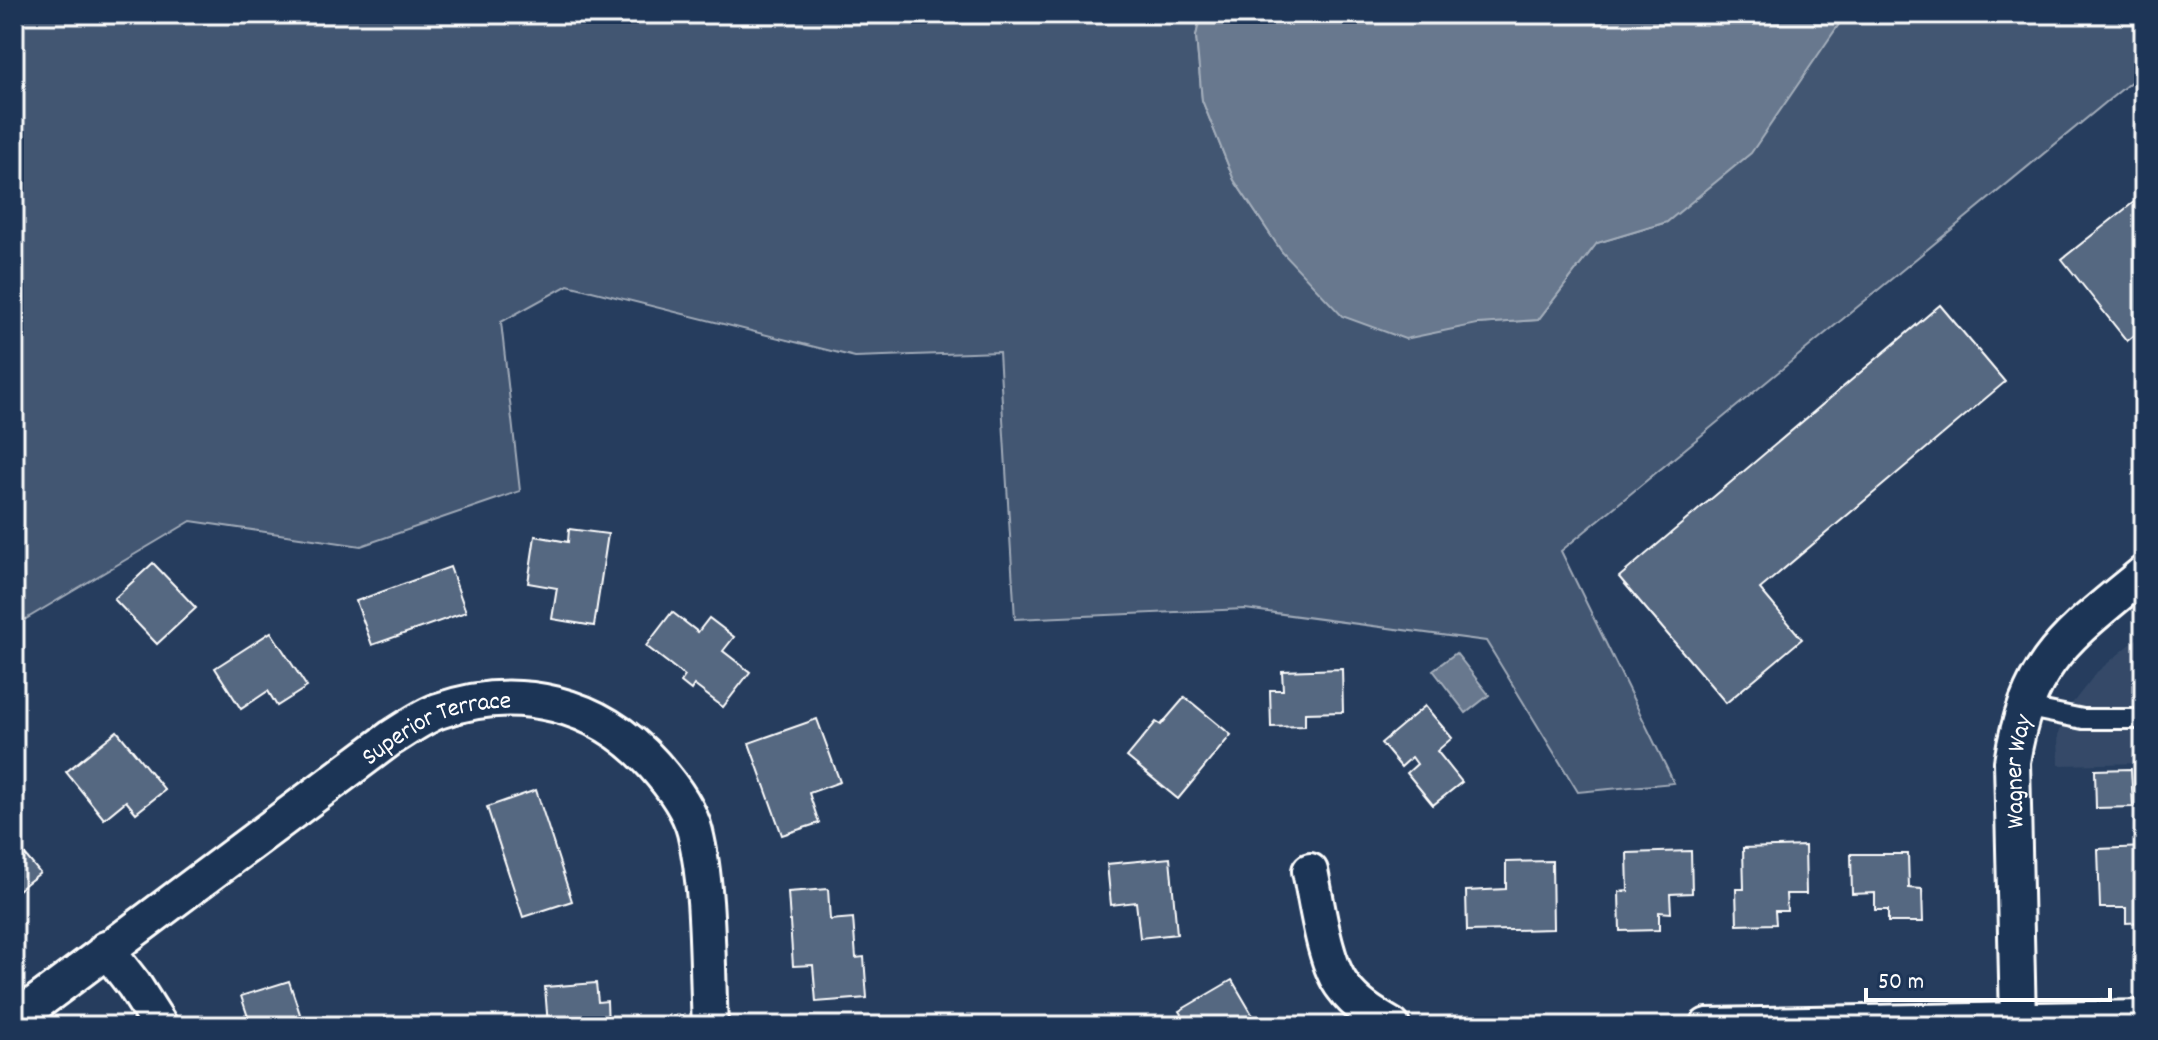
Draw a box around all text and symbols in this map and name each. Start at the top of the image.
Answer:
street label: Superior Terrace [355,684,511,776]
street label: Wagner Way [1996,710,2044,829]
scale bar [1866,952,2110,1002]
text: 50 m [1878,966,1924,1000]

